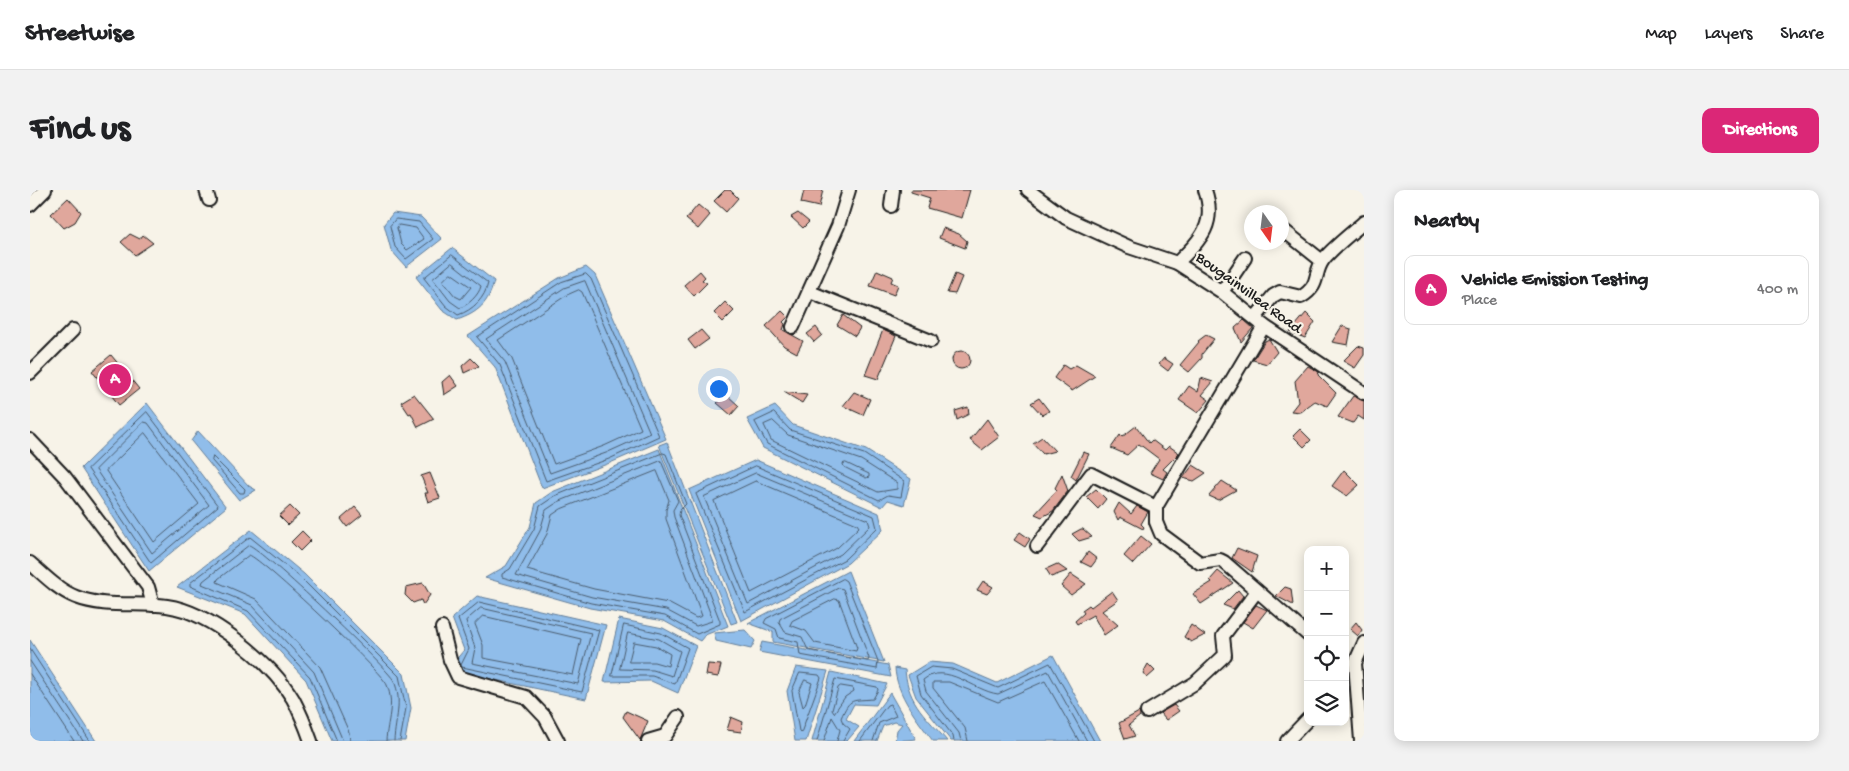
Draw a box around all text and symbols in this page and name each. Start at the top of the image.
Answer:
text: Streetwise [25,20,134,49]
text: Map [1645,24,1677,45]
text: Layers [1705,24,1752,45]
text: Share [1780,24,1824,45]
button: Directions [1702,108,1819,153]
text: Find us [30,110,130,151]
north arrow [1244,205,1289,250]
text: Nearby [1414,210,1479,235]
street label: Bougainvillea Road [1190,249,1306,340]
text: Vehicle Emission Testing [1462,269,1648,292]
text: A [1426,281,1436,300]
text: 400 m [1757,281,1798,300]
text: Place [1462,292,1497,311]
pin: A [99,361,131,399]
your location [706,376,732,402]
map controls [1304,546,1349,726]
button: + [1304,546,1349,591]
button: − [1304,591,1349,636]
button: locate [1304,636,1349,681]
button: layers [1304,681,1349,726]

